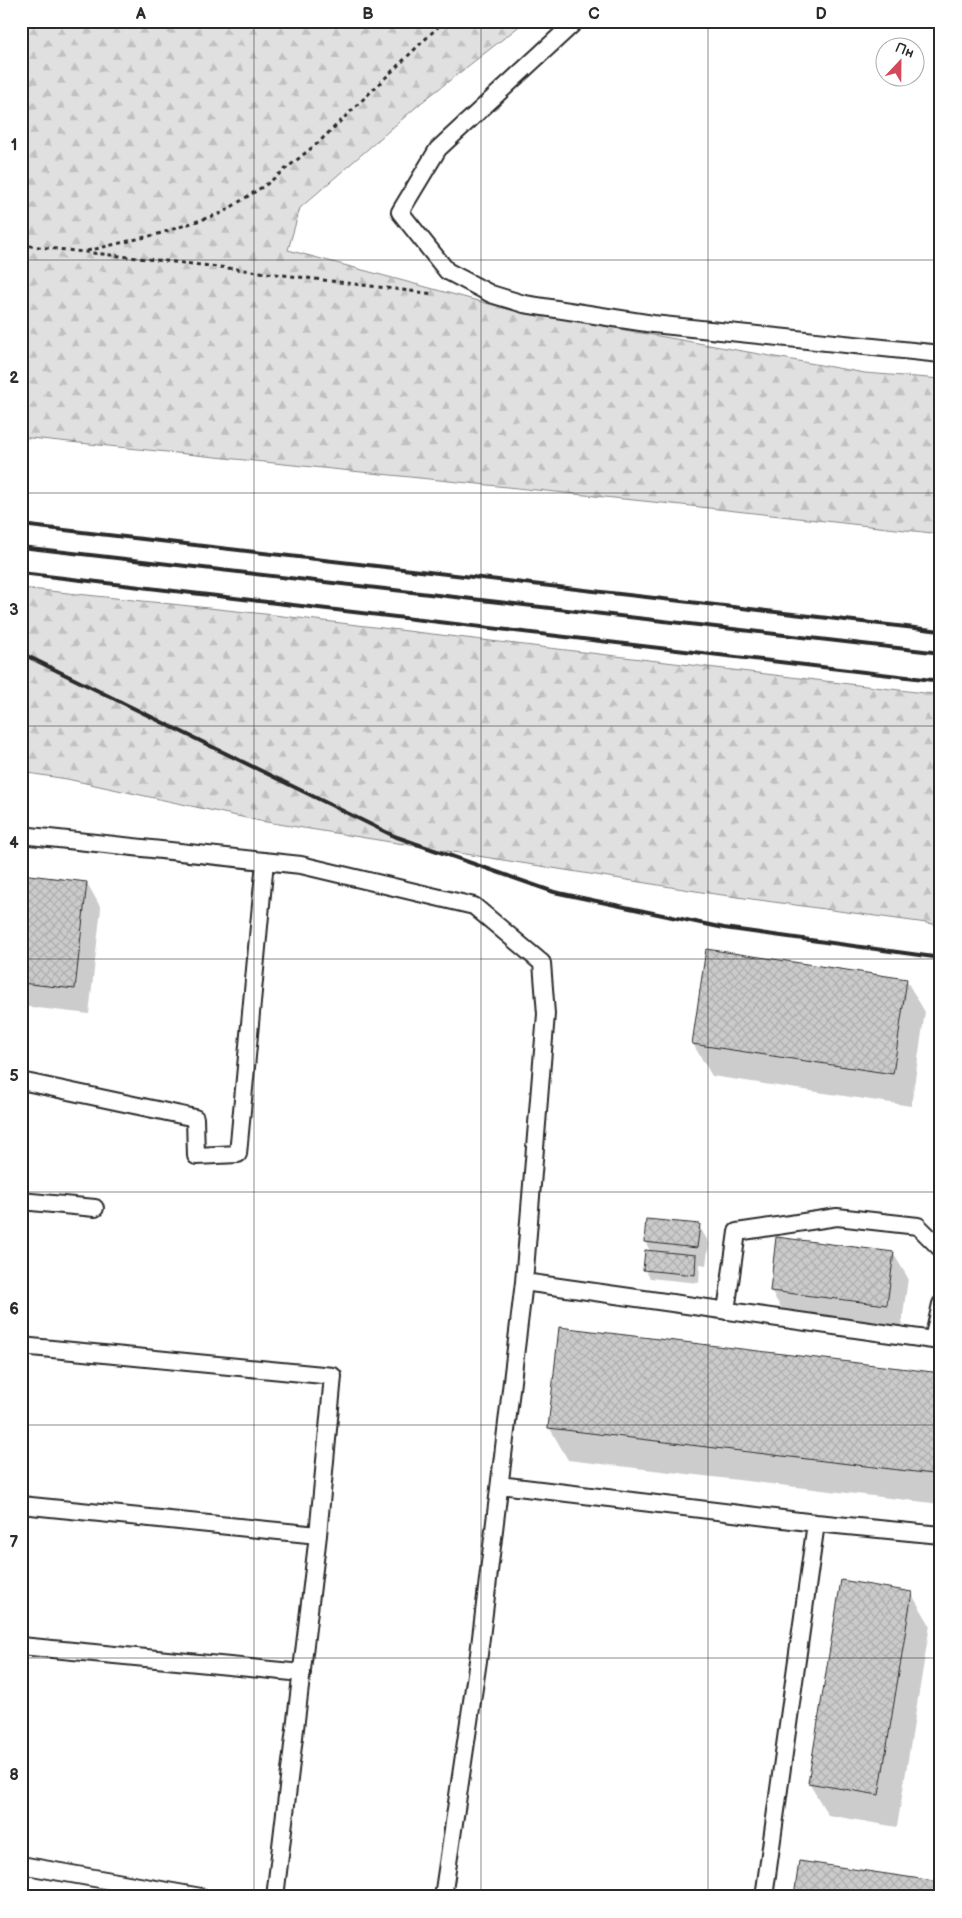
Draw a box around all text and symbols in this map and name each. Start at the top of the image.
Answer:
text: A [135,5,146,24]
text: B [362,5,374,24]
text: C [588,5,600,24]
text: D [815,5,827,24]
north arrow [874,38,924,88]
text: Пн [893,39,917,62]
text: 1 [11,136,17,155]
text: 2 [9,369,19,388]
text: 3 [9,601,19,620]
text: 4 [9,834,19,853]
text: 5 [9,1067,19,1086]
text: 6 [9,1300,19,1319]
text: 7 [10,1533,19,1552]
text: 8 [9,1766,19,1785]

